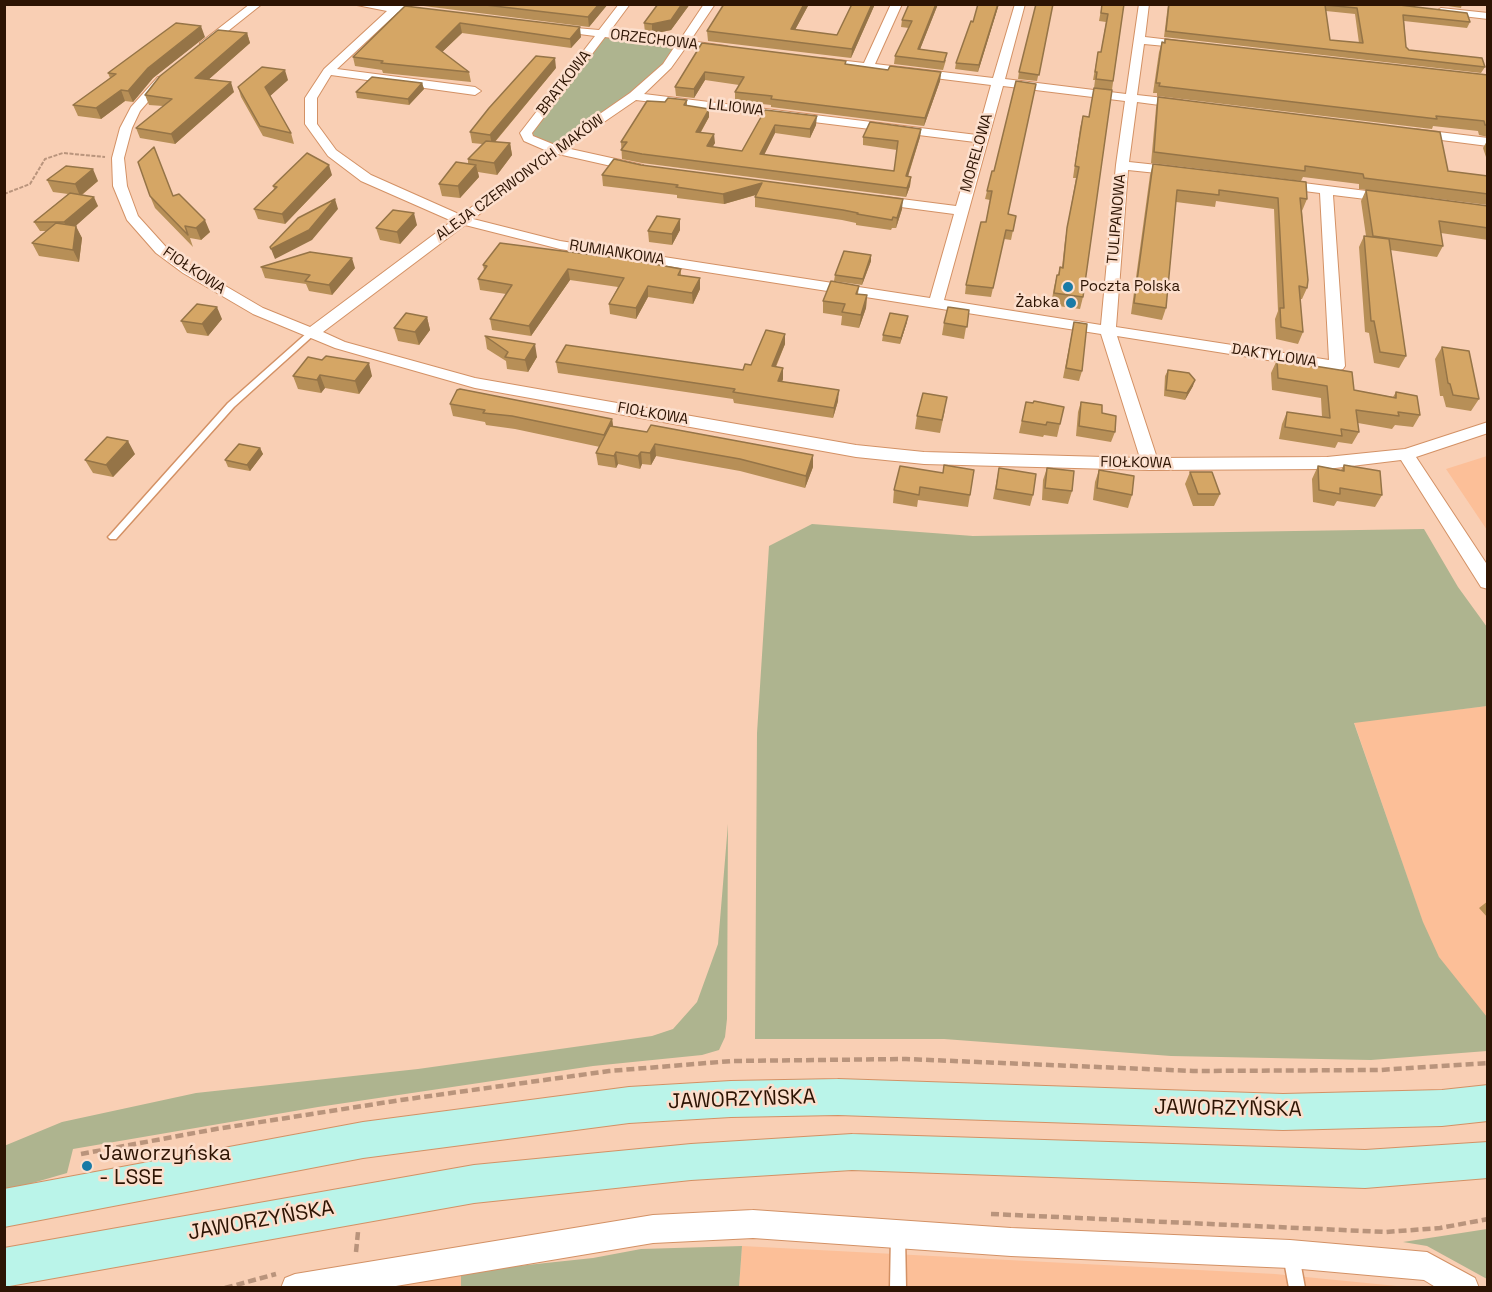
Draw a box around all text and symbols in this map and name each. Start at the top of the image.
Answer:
street label: ORZECHOWA [609,26,699,54]
street label: BRATKOWA [533,47,595,119]
street label: LILIOWA [707,96,765,120]
street label: ALEJA CZERWONYCH MAKÓW [433,111,607,245]
street label: MORELOWA [957,112,997,194]
street label: TULIPANOWA [1104,173,1130,265]
street label: RUMIANKOWA [568,237,666,269]
street label: FIOŁKOWA [159,244,229,298]
place label: Poczta Polska [1080,278,1180,296]
marker: Poczta Polska [1061,280,1075,294]
place label: Żabka [1016,294,1059,312]
marker: Żabka [1064,296,1078,310]
street label: DAKTYLOWA [1230,340,1318,372]
street label: FIOŁKOWA [616,399,690,429]
street label: FIOŁKOWA [1100,453,1172,473]
street label: JAWORZYŃSKA [668,1085,816,1115]
street label: JAWORZYŃSKA [1154,1095,1302,1123]
place label: Jaworzyńska - LSSE [99,1141,231,1191]
marker: Jaworzyńska - LSSE [80,1159,94,1173]
street label: JAWORZYŃSKA [186,1196,336,1246]

